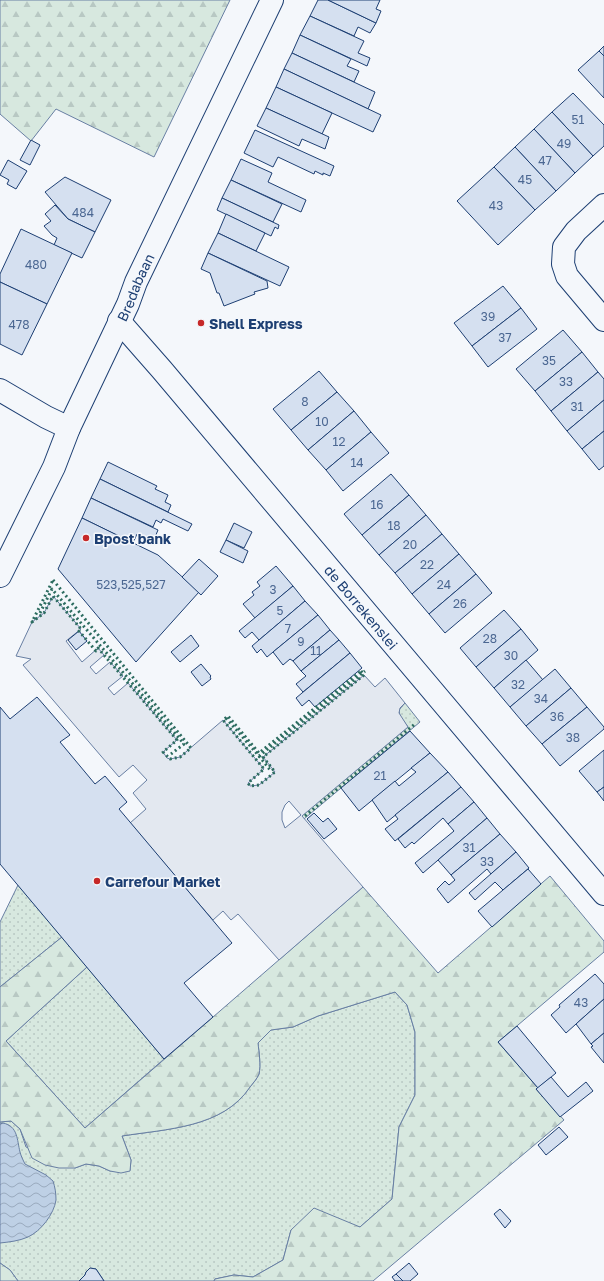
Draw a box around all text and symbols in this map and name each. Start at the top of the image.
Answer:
house number: 51 [572,112,585,127]
house number: 49 [557,136,571,151]
house number: 47 [538,153,552,168]
house number: 45 [518,172,532,187]
house number: 43 [489,198,503,213]
house number: 484 [72,205,94,220]
street label: Bredabaan [113,250,157,324]
house number: 480 [25,257,47,272]
house number: 39 [481,309,495,324]
place label: Shell Express [209,315,303,332]
house number: 478 [8,317,30,332]
marker: Shell Express [196,318,206,328]
house number: 37 [498,330,512,345]
house number: 35 [542,353,556,368]
house number: 33 [559,374,573,389]
house number: 8 [301,394,309,409]
house number: 31 [571,399,584,414]
house number: 10 [315,414,329,429]
house number: 12 [333,434,345,449]
house number: 14 [350,455,364,470]
house number: 16 [370,497,384,512]
house number: 18 [387,518,401,533]
place label: Bpost bank [94,530,171,547]
marker: Bpost bank [81,533,91,543]
house number: 20 [403,537,417,552]
house number: 22 [420,557,434,572]
street label: de Borrekenslei [321,561,402,652]
house number: 523,525,527 [96,577,166,592]
house number: 24 [437,577,451,592]
house number: 3 [269,582,277,597]
house number: 26 [453,596,467,611]
house number: 5 [277,603,284,618]
house number: 7 [285,621,291,636]
house number: 28 [483,631,497,646]
house number: 9 [297,634,305,649]
house number: 11 [310,643,322,658]
house number: 30 [504,648,518,663]
house number: 32 [511,677,525,692]
house number: 34 [534,691,548,706]
house number: 36 [550,709,564,724]
house number: 38 [566,730,580,745]
house number: 21 [374,768,387,783]
house number: 31 [463,840,476,855]
house number: 33 [480,854,494,869]
place label: Carrefour Market [105,873,221,890]
marker: Carrefour Market [92,876,102,886]
house number: 43 [574,995,588,1010]

